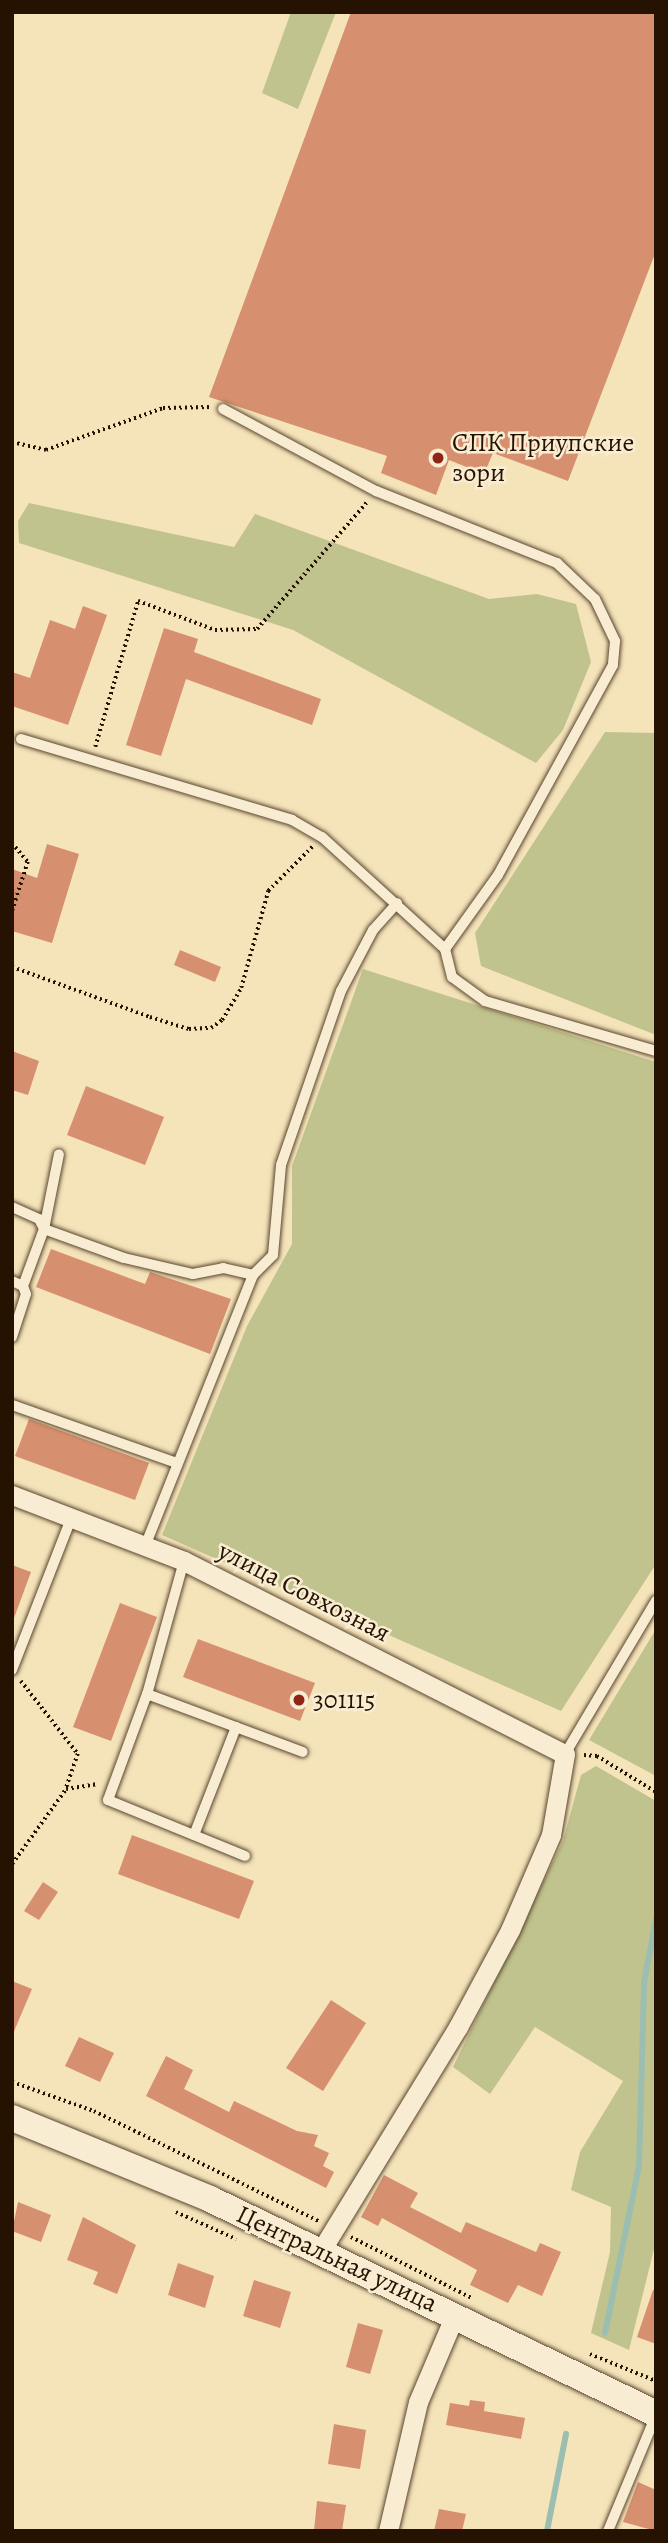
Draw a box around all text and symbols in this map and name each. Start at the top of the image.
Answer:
place label: СПК Приупские зори [452,427,634,488]
marker: СПК Приупские зори [430,450,446,466]
street label: улица Совхозная [213,1535,395,1649]
place label: 301115 [313,1684,376,1716]
marker: 301115 [291,1692,307,1708]
street label: Центральная улица [232,2199,442,2319]

